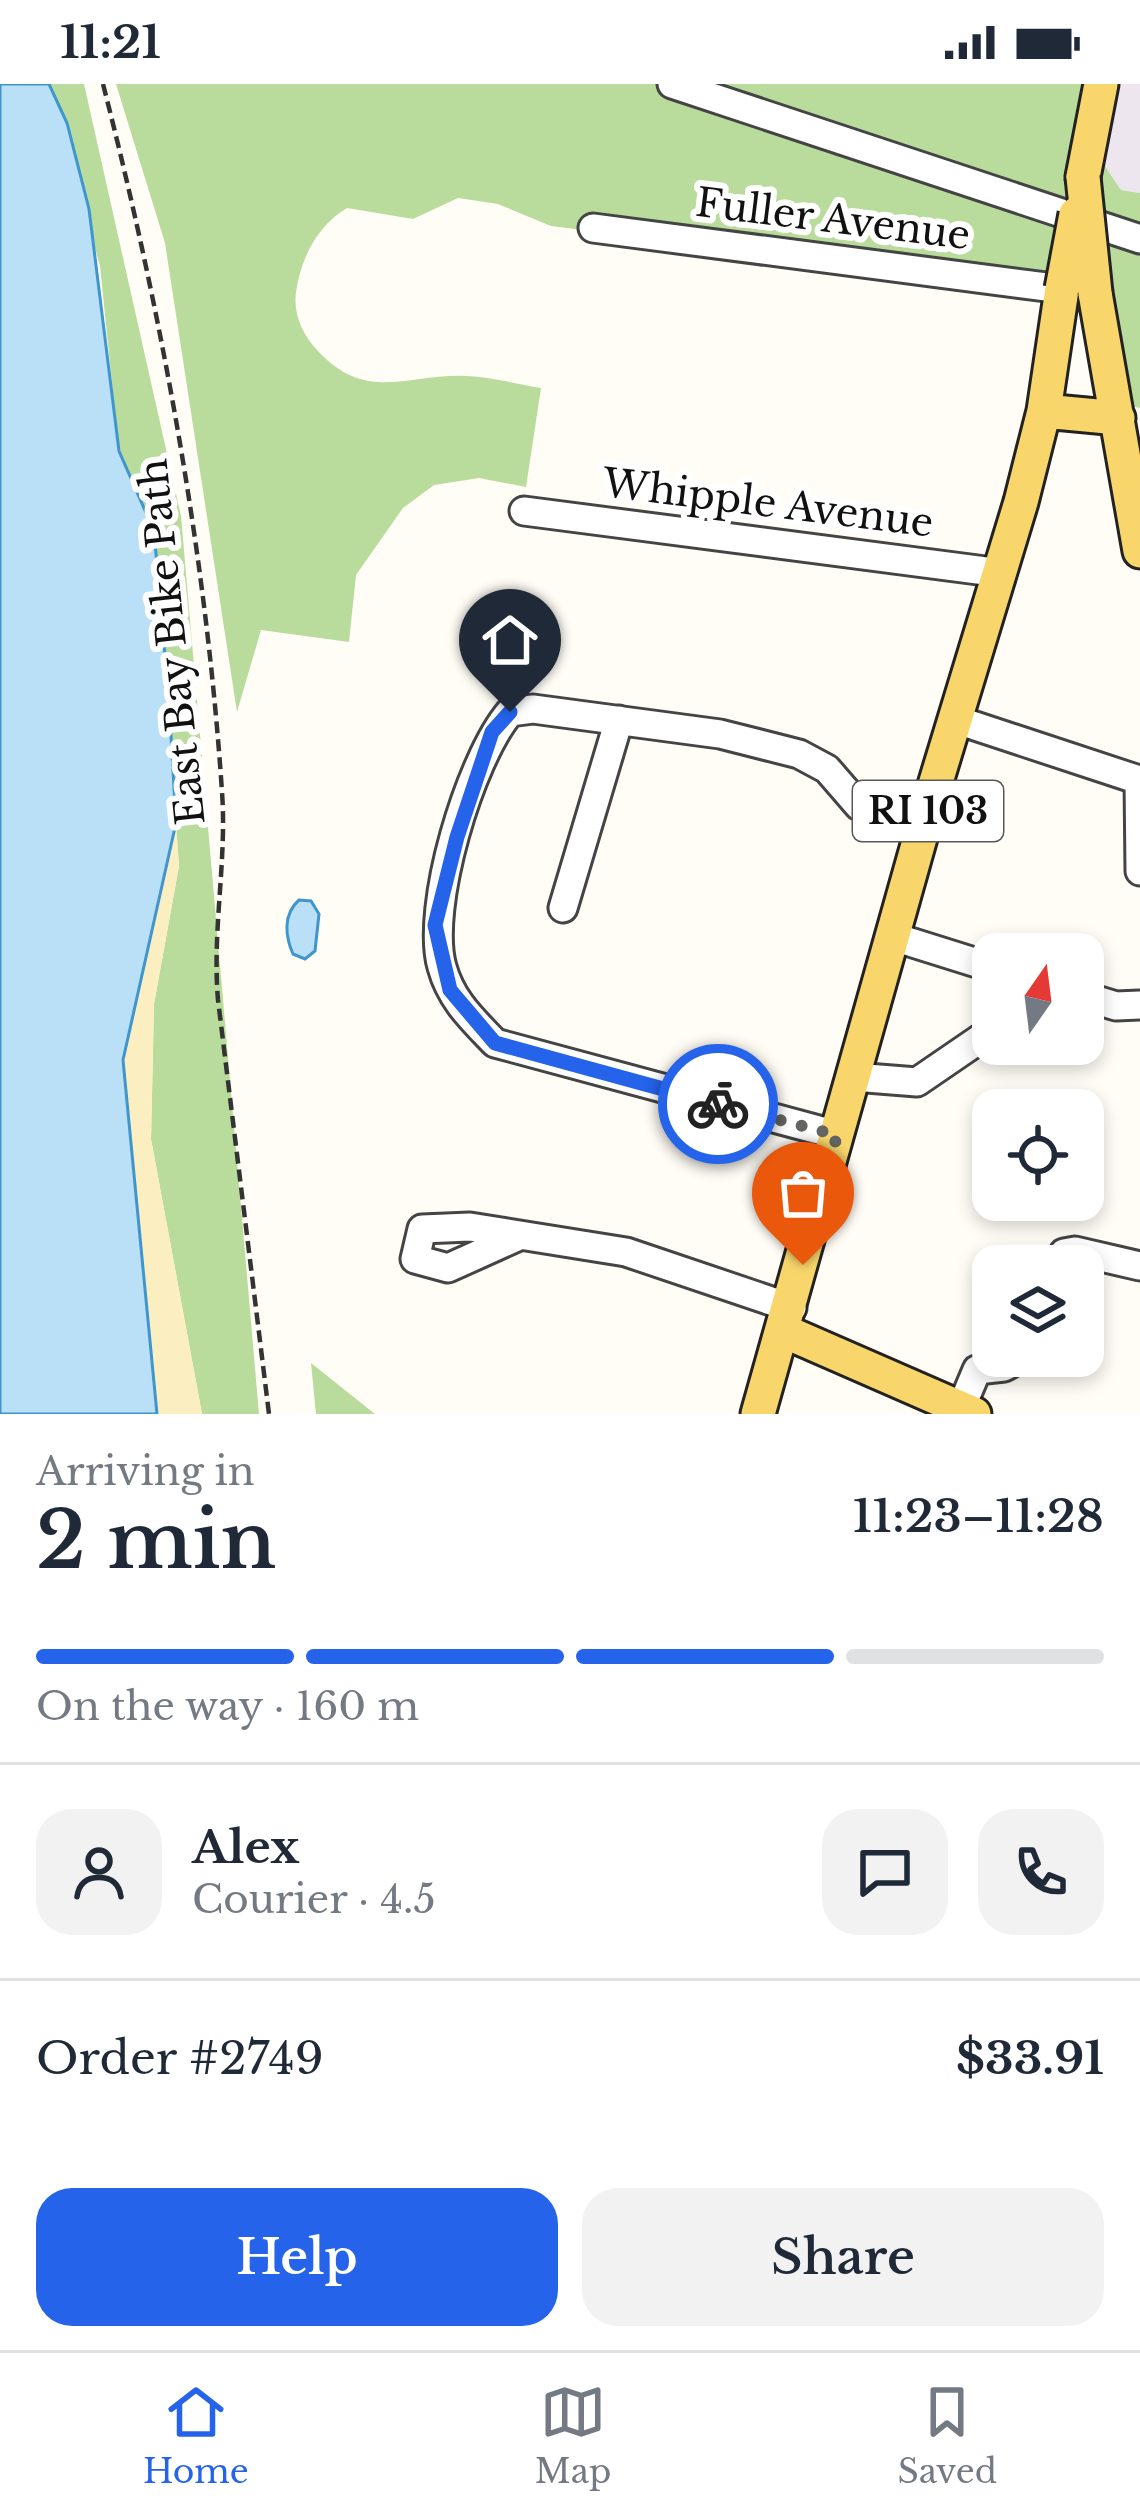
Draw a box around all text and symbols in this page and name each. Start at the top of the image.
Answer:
text: 11:21 [60,14,161,70]
street label: Fuller Avenue [693,178,973,260]
street label: East Bay Bike Path [128,456,216,828]
street label: Whipple Avenue [599,458,936,548]
pin [459,589,561,712]
icon: home [477,607,543,673]
road number: RI 103 [853,781,1003,841]
north arrow [972,933,1104,1065]
map controls [972,933,1104,1377]
courier [658,1044,778,1164]
icon: bike [685,1071,751,1137]
button: locate [972,1089,1104,1221]
pin [752,1142,854,1265]
icon: bag [770,1160,836,1226]
button: layers [972,1245,1104,1377]
text: Arriving in [36,1447,255,1496]
text: 11:23–11:28 [853,1488,1104,1544]
text: 2 min [36,1492,276,1589]
text: On the way · 160 m [36,1682,419,1731]
button: person [36,1809,162,1935]
button: chat [822,1809,948,1935]
button: phone [978,1809,1104,1935]
text: Alex [192,1819,299,1875]
text: Courier · 4.5 [192,1875,436,1924]
text: Order #2749 [36,2030,324,2086]
text: $33.91 [956,2030,1104,2086]
button: Help [36,2188,558,2326]
button: Share [582,2188,1104,2326]
tab: Home [143,2379,249,2492]
tab: Map [535,2379,611,2492]
tab: Saved [897,2379,997,2492]

